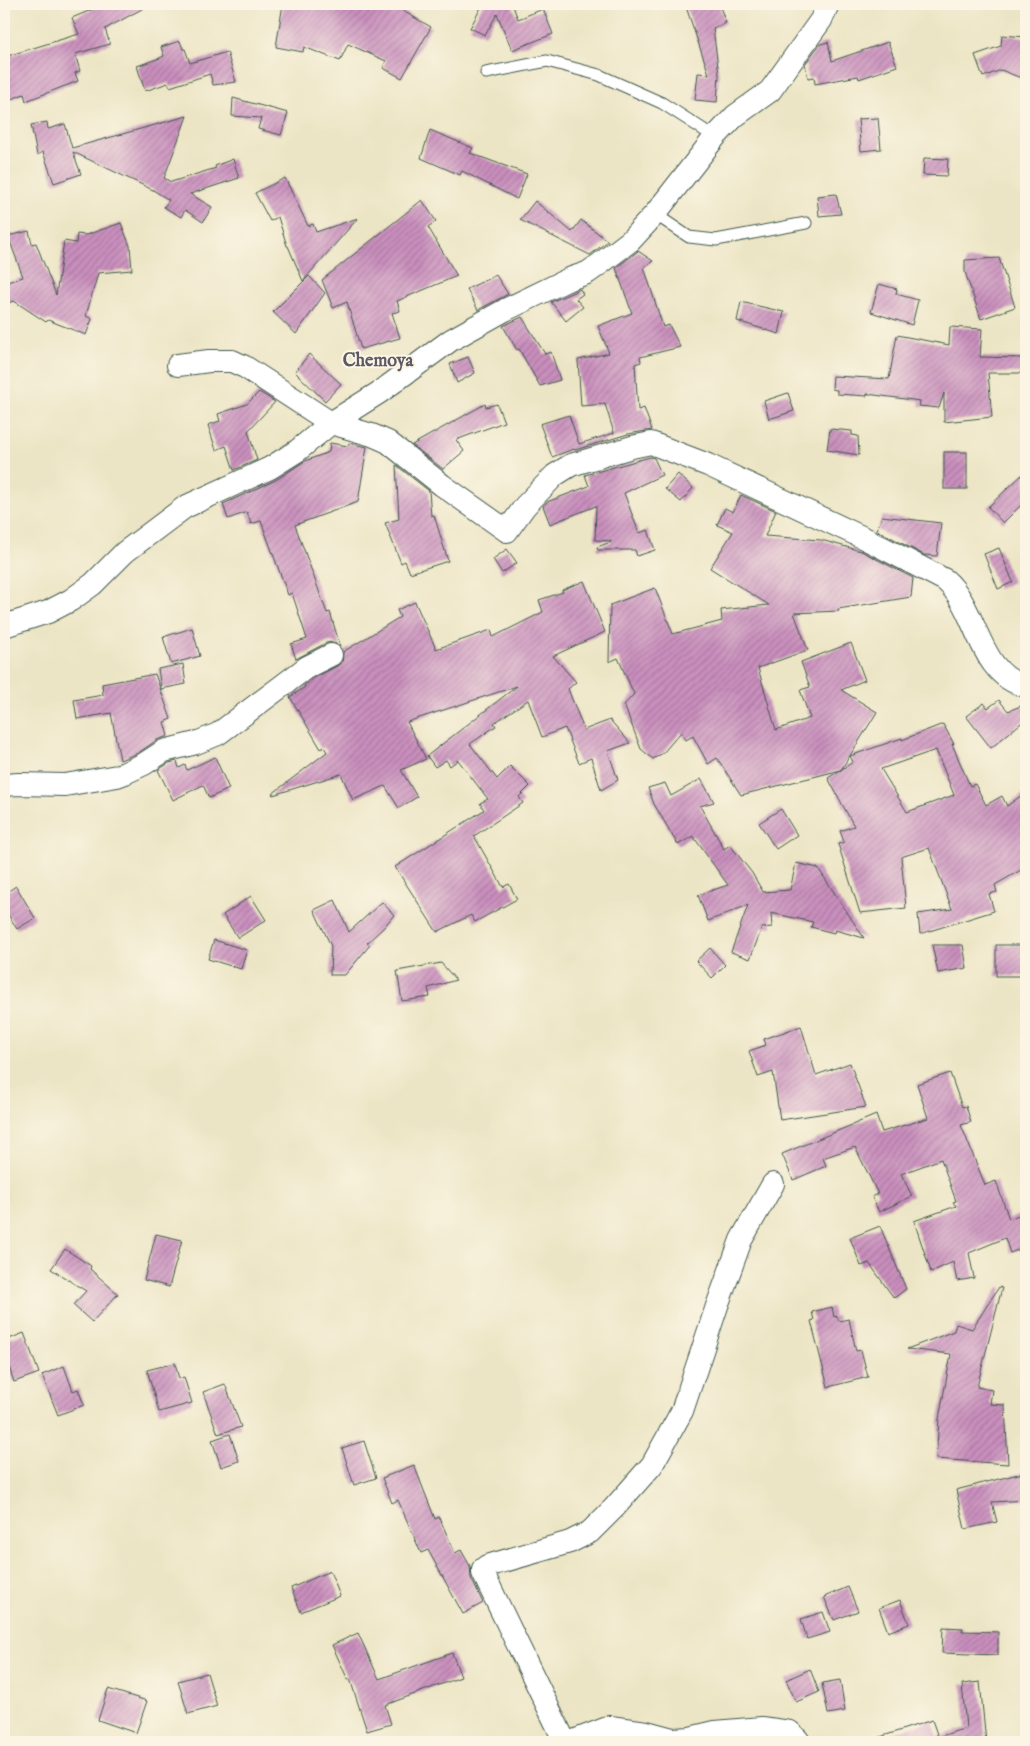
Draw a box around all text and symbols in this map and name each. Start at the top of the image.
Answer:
district label: Chemoya [343,350,414,373]

